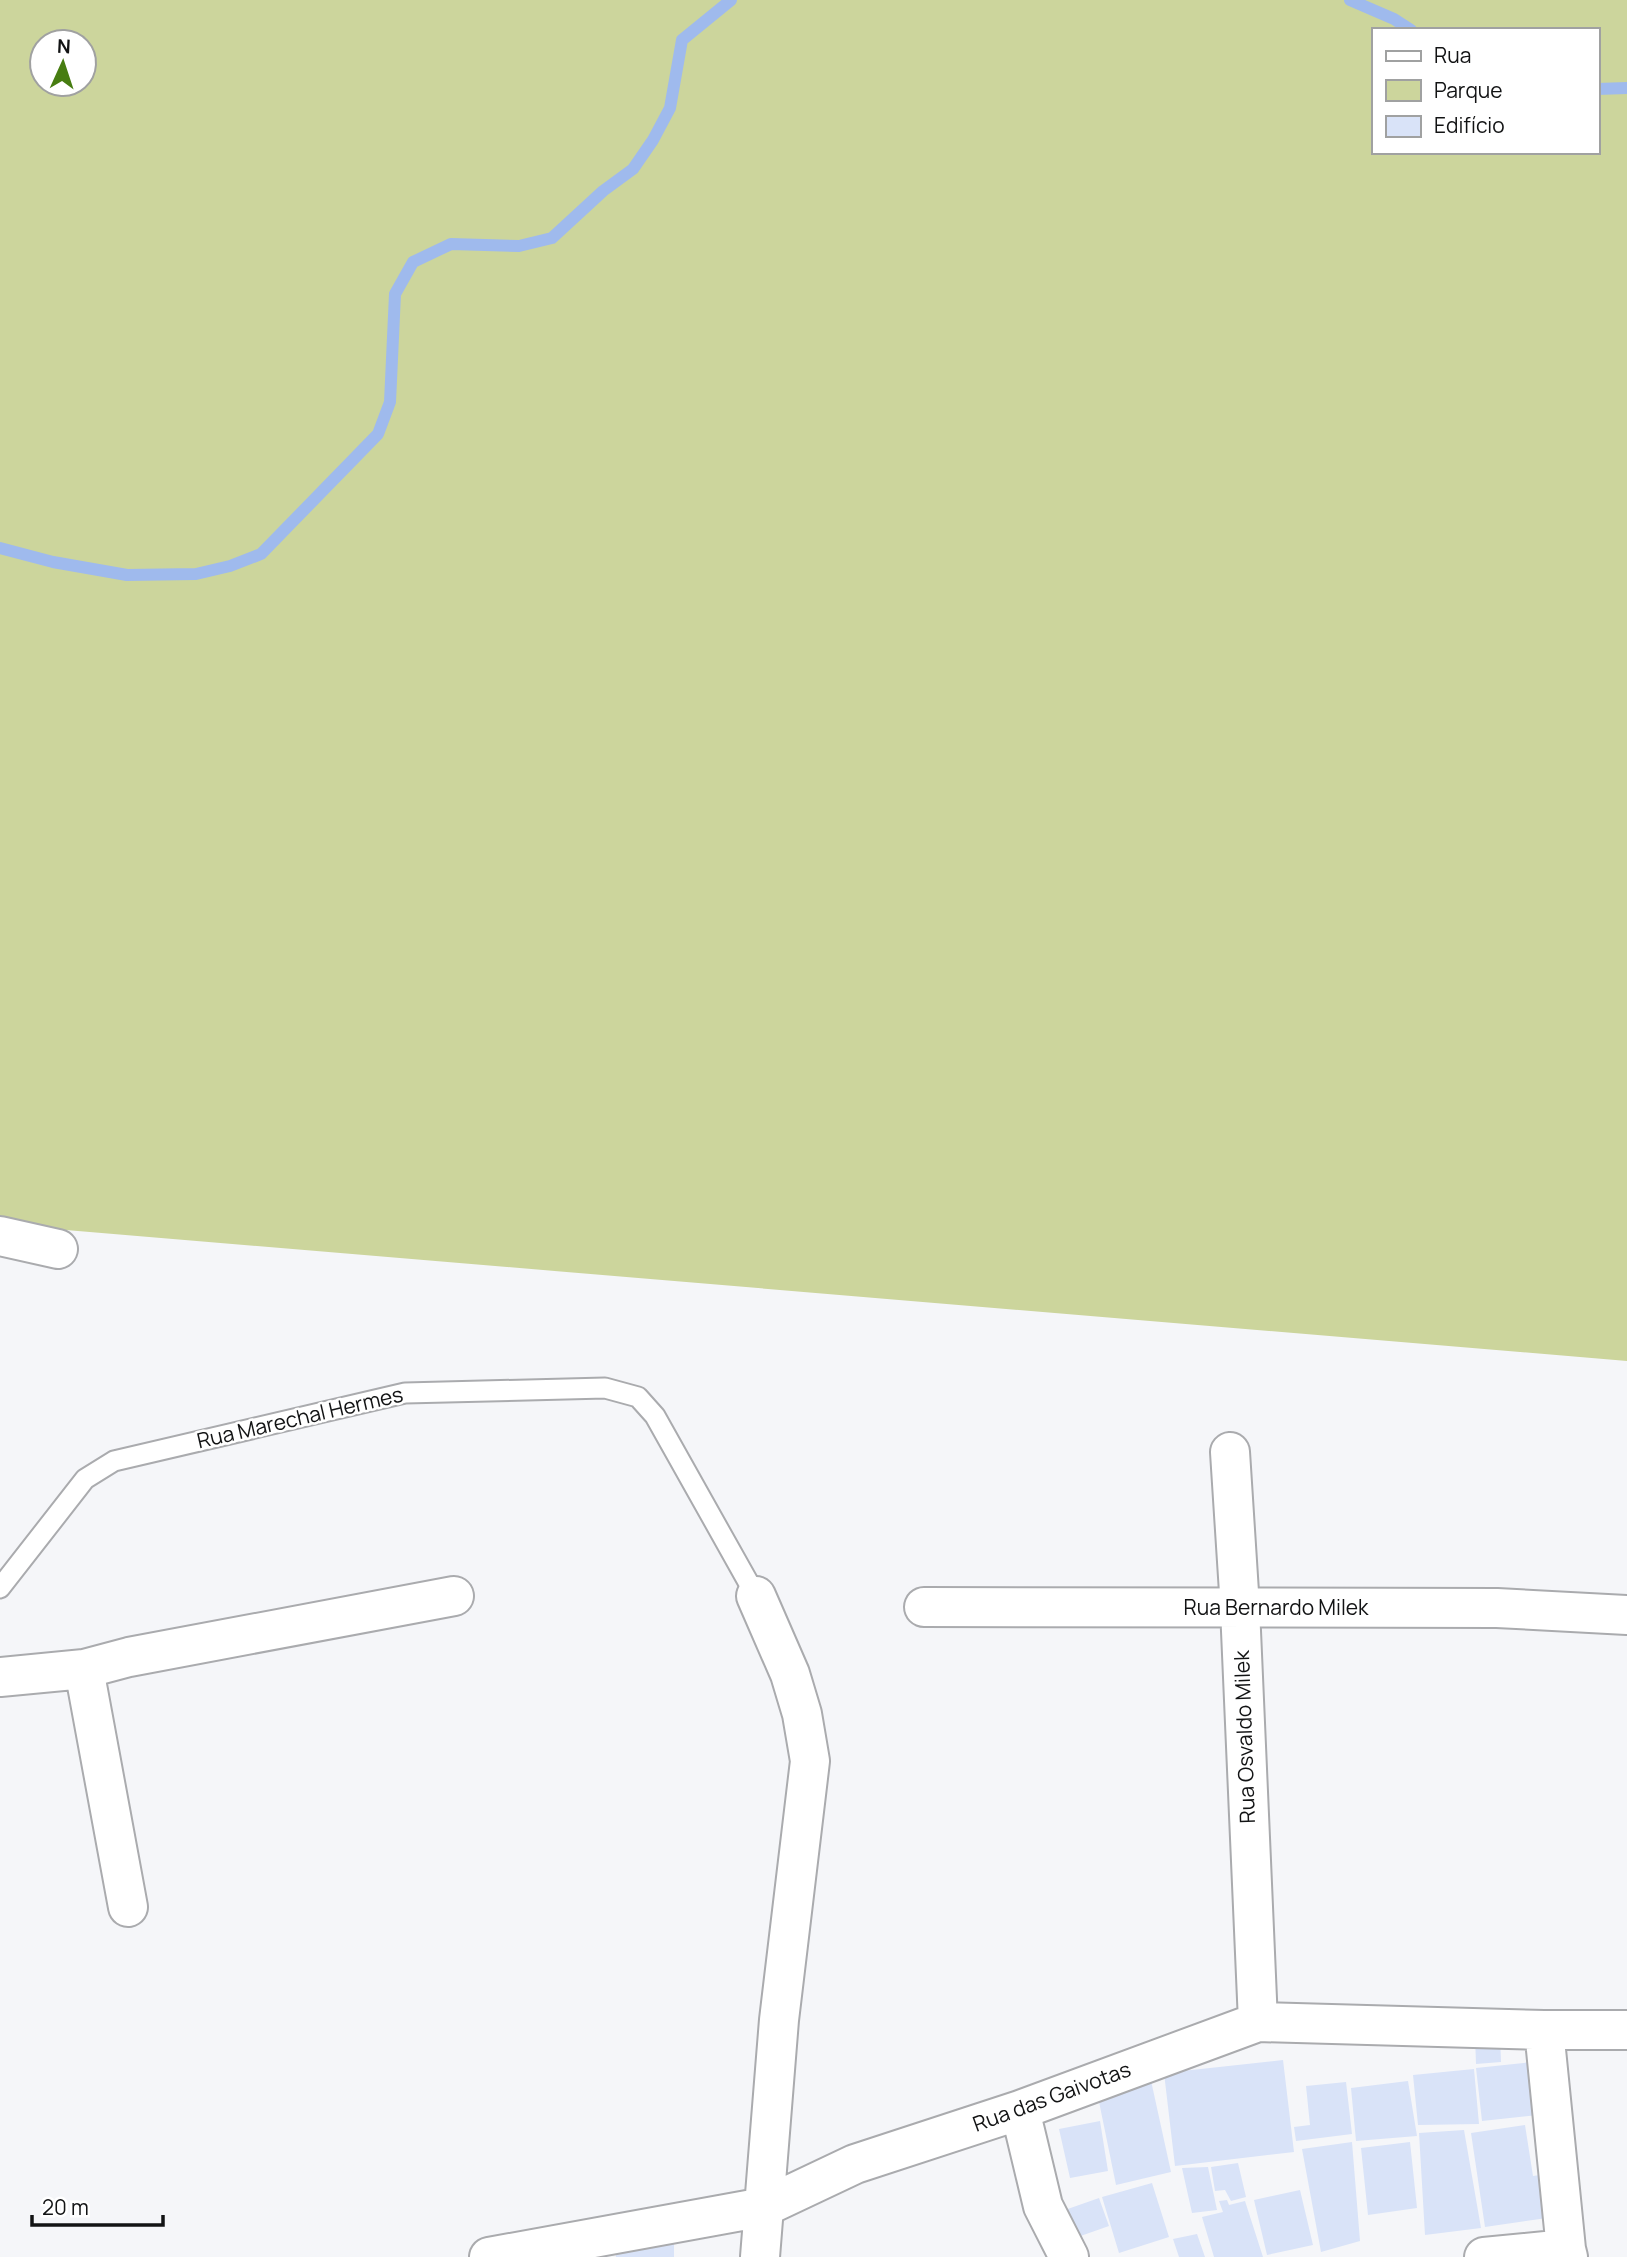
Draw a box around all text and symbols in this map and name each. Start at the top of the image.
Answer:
north arrow [28,28,98,98]
legend [1372,28,1599,154]
text: N [56,33,71,59]
text: Rua [1434,41,1471,69]
text: Parque [1434,76,1503,104]
text: Edifício [1434,111,1505,139]
street label: Rua Marechal Hermes [194,1380,406,1454]
street label: Rua Bernardo Milek [1183,1593,1369,1621]
street label: Rua Osvaldo Milek [1227,1649,1261,1824]
street label: Rua das Gaivotas [969,2055,1134,2138]
scale bar [32,2184,163,2228]
text: 20 m [42,2193,89,2221]

